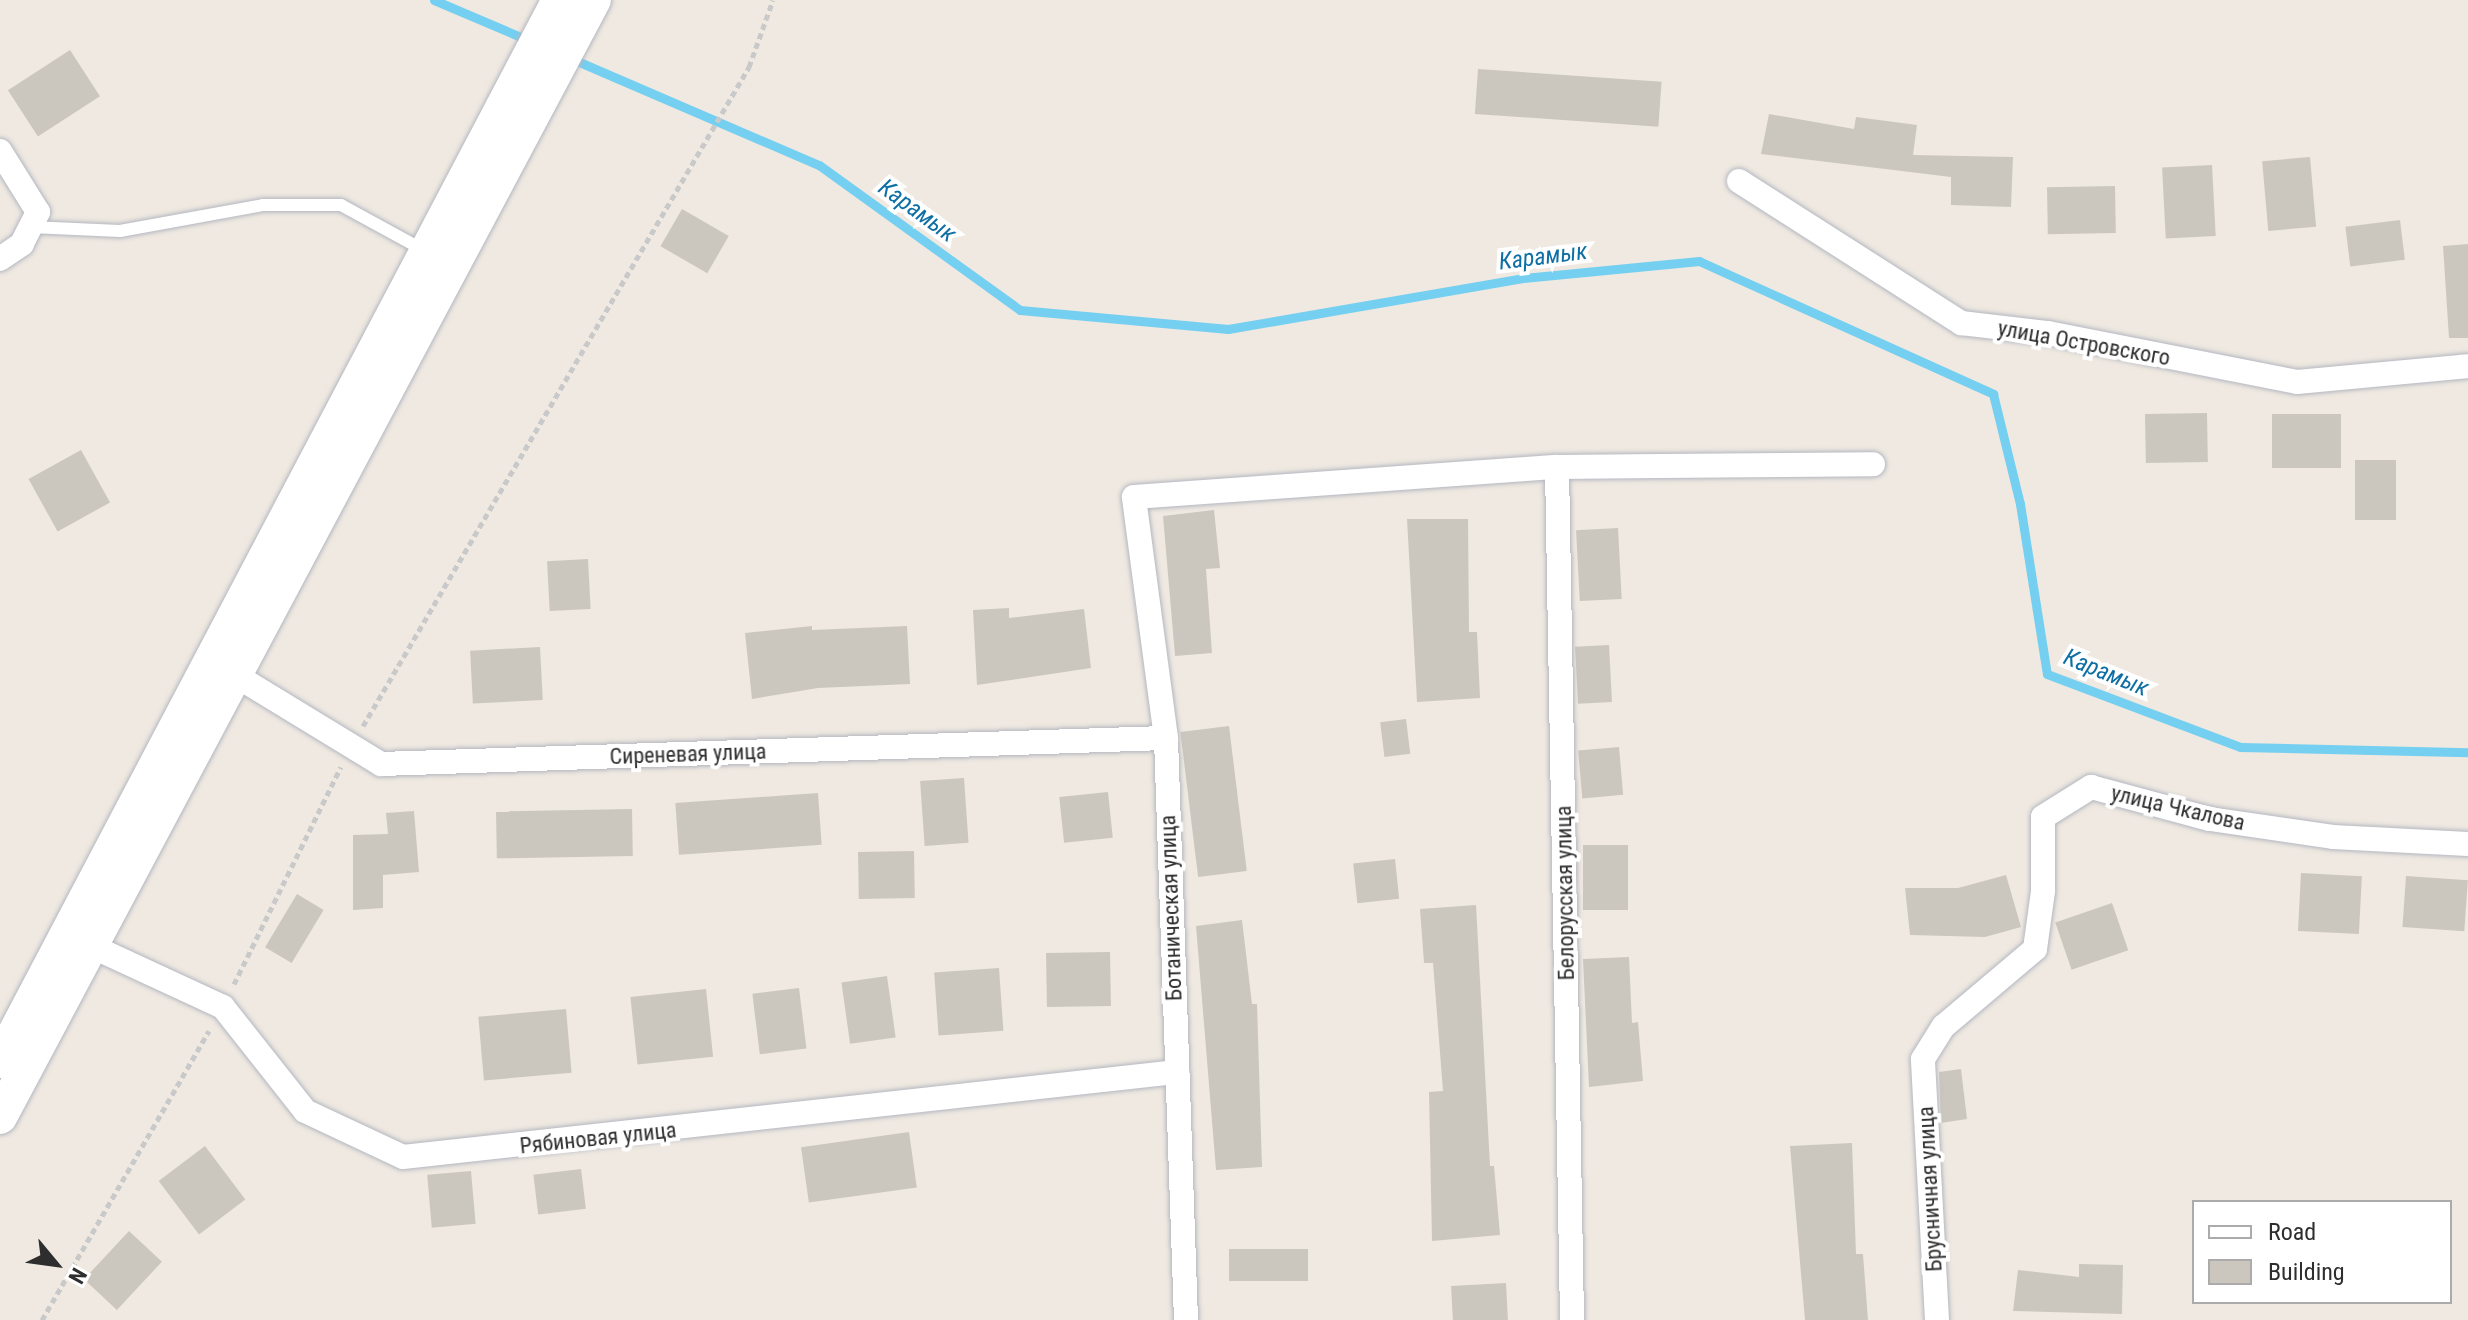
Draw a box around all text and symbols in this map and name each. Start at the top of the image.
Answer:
water label: Карамык [873,173,961,249]
water label: Карамык [1497,237,1589,277]
street label: улица Островского [1996,315,2172,371]
water label: Карамык [2059,643,2153,703]
street label: Сиреневая улица [609,738,767,770]
street label: улица Чкалова [2109,780,2247,836]
street label: Белорусская улица [1550,805,1580,981]
street label: Ботаническая улица [1155,815,1187,1001]
street label: Брусничная улица [1912,1106,1948,1272]
street label: Рябиновая улица [518,1117,678,1159]
legend [2192,1200,2452,1304]
text: Road [2268,1218,2316,1246]
north arrow [16,1224,96,1304]
text: Building [2268,1258,2345,1286]
text: N [63,1264,92,1288]

